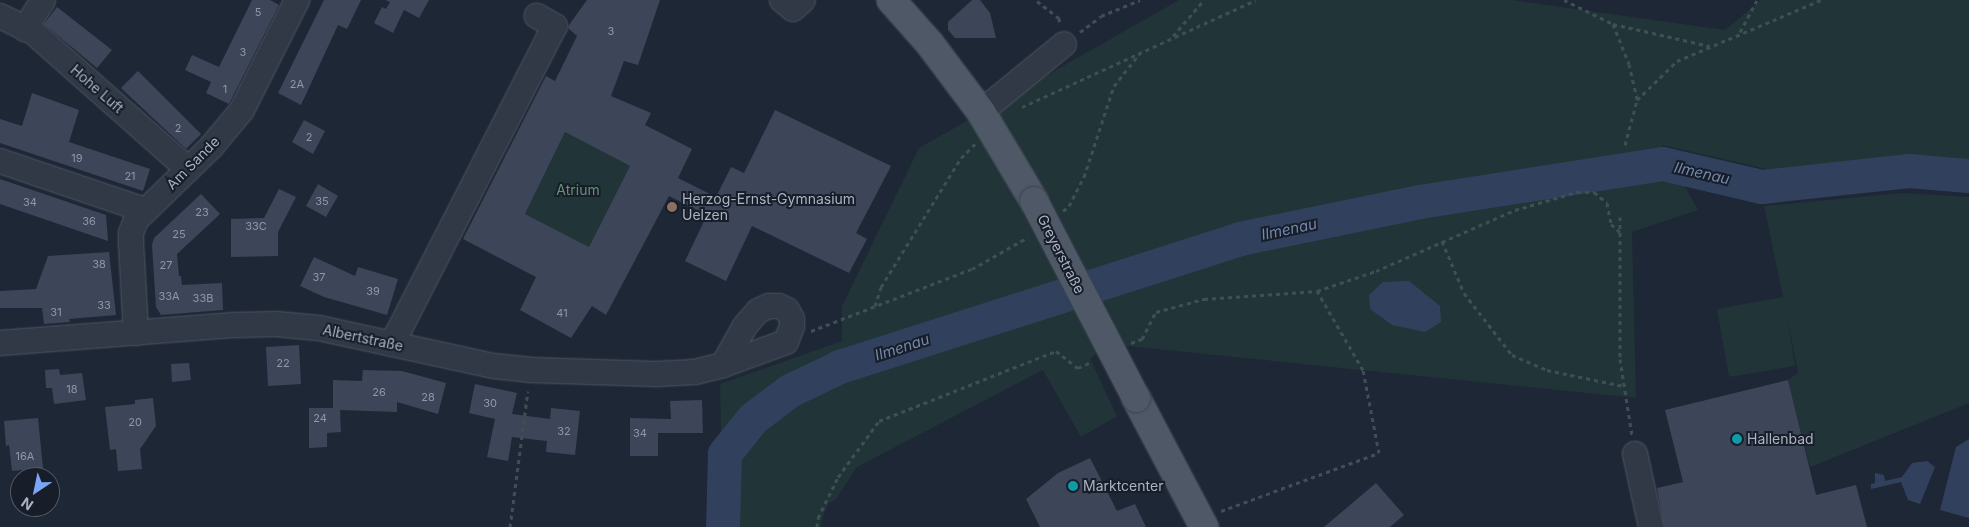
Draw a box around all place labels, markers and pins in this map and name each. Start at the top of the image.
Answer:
place label: Herzog-Ernst-Gymnasium Uelzen [682,191,855,223]
marker: Herzog-Ernst-Gymnasium Uelzen [666,201,678,213]
place label: Hallenbad [1747,431,1814,447]
marker: Hallenbad [1731,433,1743,445]
place label: Marktcenter [1083,478,1163,494]
marker: Marktcenter [1067,480,1079,492]

